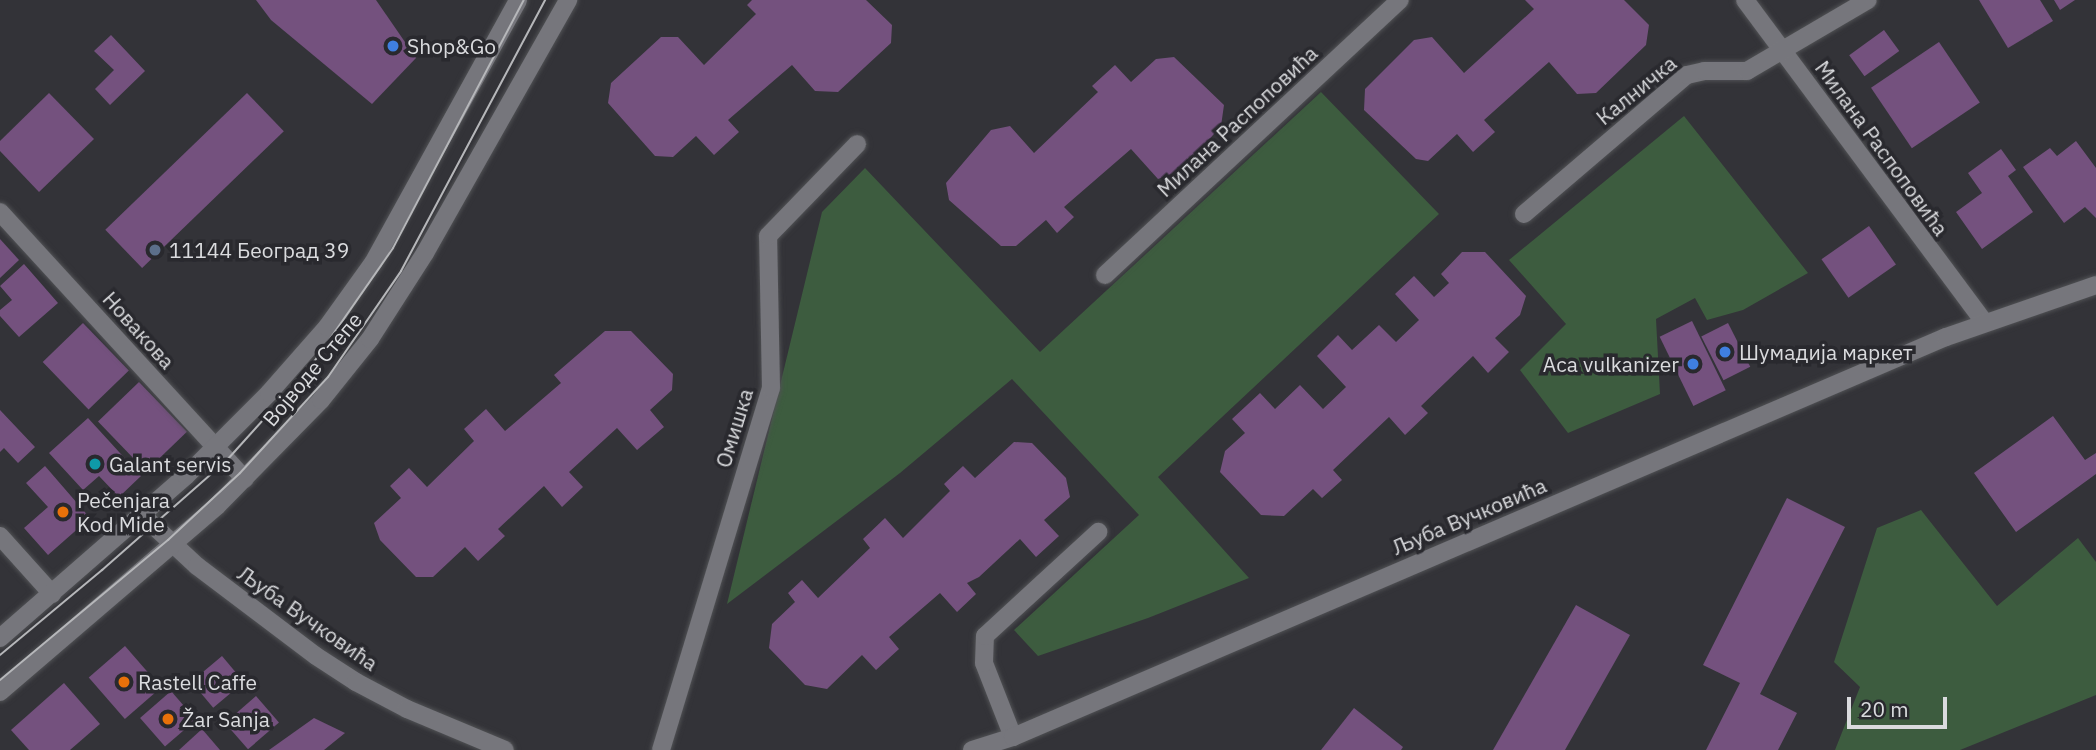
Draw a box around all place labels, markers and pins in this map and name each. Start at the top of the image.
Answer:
place label: Shop&Go [407,33,496,59]
marker: Shop&Go [385,38,401,54]
place label: 11144 Београд 39 [169,237,349,263]
marker: 11144 Београд 39 [147,242,163,258]
place label: Шумадија маркет [1739,339,1913,365]
marker: Шумадија маркет [1717,344,1733,360]
place label: Aca vulkanizer [1543,351,1679,377]
marker: Aca vulkanizer [1685,356,1701,372]
place label: Galant servis [109,451,231,477]
marker: Galant servis [87,456,103,472]
place label: Pečenjara Kod Mide [77,487,170,537]
marker: Pečenjara Kod Mide [55,504,71,520]
place label: Rastell Caffe [138,669,257,695]
marker: Rastell Caffe [116,674,132,690]
place label: Žar Sanja [182,706,270,732]
marker: Žar Sanja [160,711,176,727]

